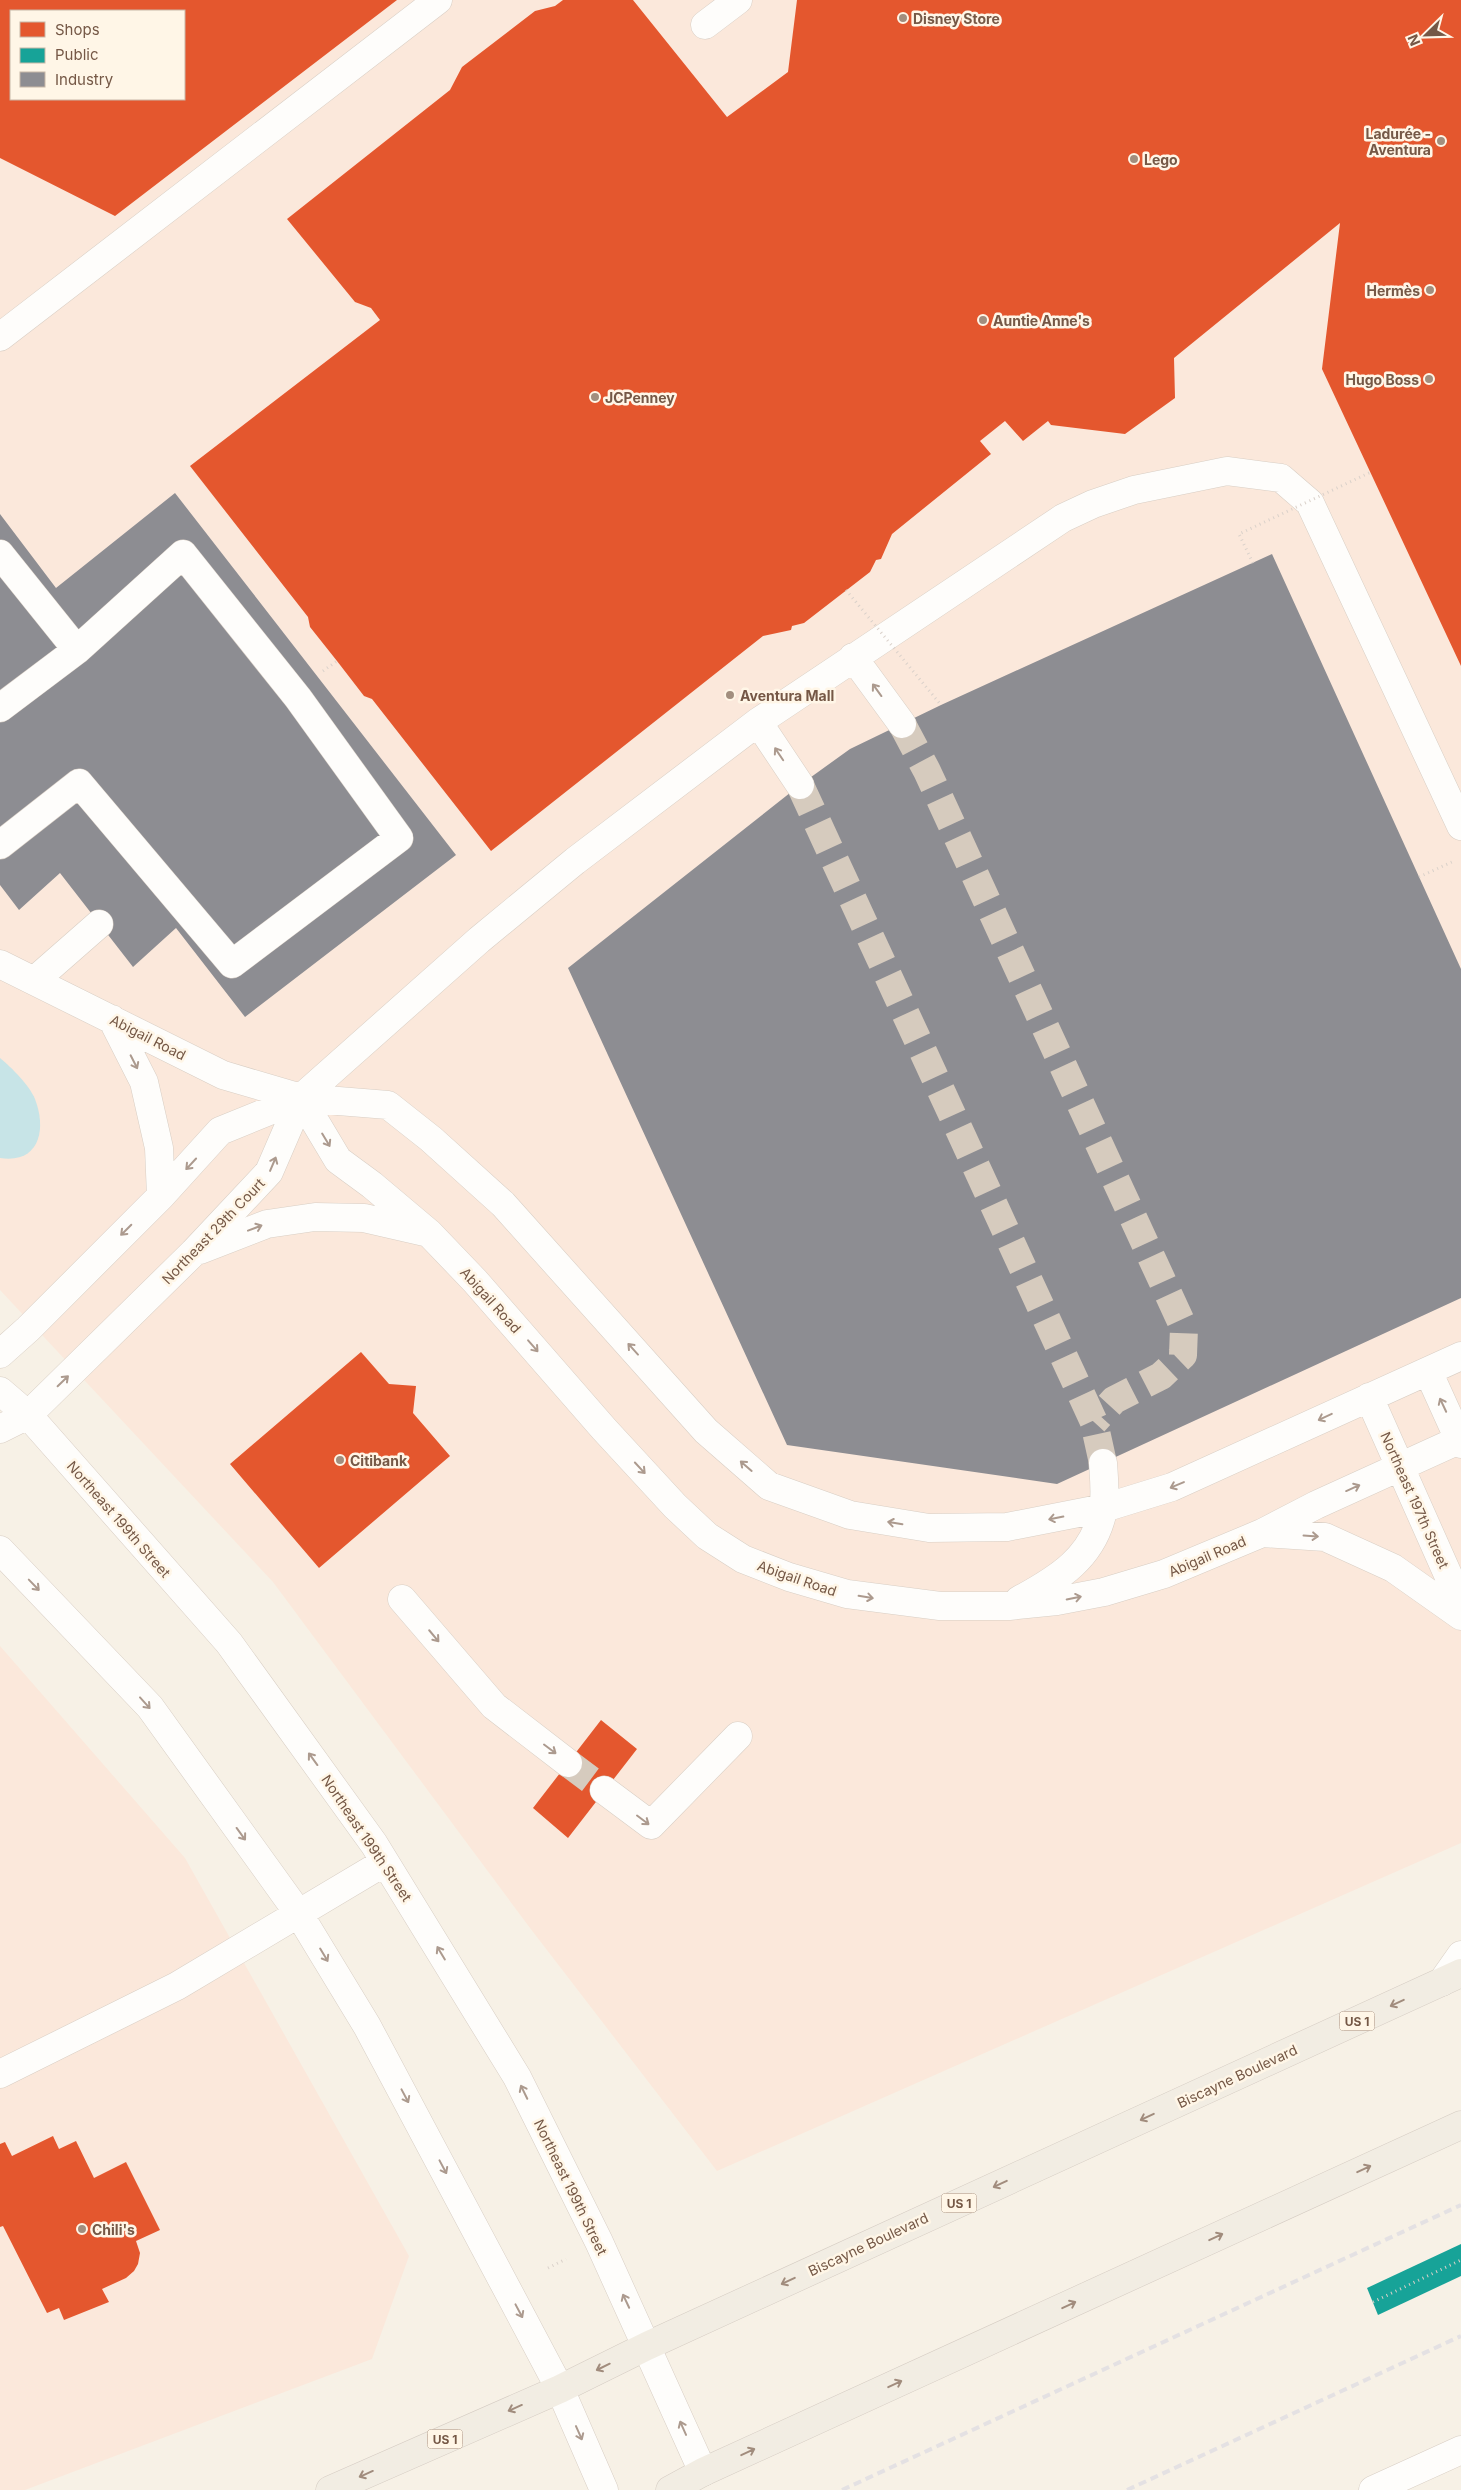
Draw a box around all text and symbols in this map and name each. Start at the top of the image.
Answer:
legend [10,10,185,100]
place label: Disney Store [913,10,1000,27]
north arrow [1401,10,1451,60]
marker: Disney Store [897,12,909,24]
text: Shops [55,20,100,39]
text: N [1404,32,1423,49]
text: Public [55,45,98,64]
text: Industry [55,70,114,89]
place label: Ladurée - Aventura [1366,125,1431,158]
marker: Ladurée - Aventura [1435,135,1447,147]
place label: Lego [1144,151,1178,168]
marker: Lego [1128,153,1140,165]
place label: Hermès [1366,282,1420,299]
marker: Hermès [1424,284,1436,296]
place label: Auntie Anne's [993,312,1090,329]
marker: Auntie Anne's [977,314,989,326]
place label: Hugo Boss [1346,371,1419,388]
marker: Hugo Boss [1423,373,1435,385]
place label: JCPenney [605,389,675,406]
marker: JCPenney [589,391,601,403]
one-way arrow [872,683,882,697]
place label: Aventura Mall [740,687,834,704]
marker: Aventura Mall [724,689,736,701]
one-way arrow [774,747,784,761]
street label: Abigail Road [107,1011,189,1063]
one-way arrow [130,1054,139,1069]
one-way arrow [322,1132,332,1146]
one-way arrow [185,1157,196,1170]
one-way arrow [268,1157,278,1172]
street label: Northeast 29th Court [158,1174,268,1287]
one-way arrow [247,1223,263,1232]
one-way arrow [120,1224,132,1236]
street label: Abigail Road [457,1264,525,1336]
one-way arrow [527,1340,538,1353]
one-way arrow [627,1343,639,1356]
one-way arrow [57,1375,69,1387]
one-way arrow [1438,1398,1448,1413]
one-way arrow [1318,1413,1333,1423]
street label: Northeast 197th Street [1377,1429,1453,1571]
place label: Citibank [350,1452,408,1469]
marker: Citibank [334,1454,346,1466]
street label: Northeast 199th Street [64,1457,175,1581]
one-way arrow [739,1460,752,1471]
one-way arrow [634,1462,646,1474]
one-way arrow [1170,1481,1185,1490]
one-way arrow [1345,1483,1360,1493]
one-way arrow [1049,1513,1065,1523]
one-way arrow [887,1517,903,1527]
street label: Abigail Road [1166,1532,1248,1580]
one-way arrow [1303,1532,1319,1541]
street label: Abigail Road [755,1557,839,1599]
one-way arrow [28,1579,40,1591]
one-way arrow [858,1593,874,1603]
one-way arrow [1066,1593,1082,1602]
one-way arrow [428,1630,440,1643]
one-way arrow [139,1697,151,1709]
one-way arrow [543,1744,557,1754]
one-way arrow [308,1752,318,1766]
street label: Northeast 199th Street [318,1772,416,1905]
one-way arrow [636,1814,649,1825]
one-way arrow [236,1827,246,1841]
one-way arrow [436,1946,446,1960]
one-way arrow [320,1948,330,1962]
one-way arrow [1390,1998,1405,2008]
road number: US 1 [1340,2012,1374,2030]
street label: Biscayne Boulevard [1174,2041,1300,2111]
one-way arrow [519,2085,529,2100]
one-way arrow [400,2089,410,2104]
one-way arrow [1140,2112,1155,2122]
street label: Northeast 199th Street [531,2116,611,2258]
one-way arrow [438,2160,448,2175]
one-way arrow [1356,2164,1371,2174]
one-way arrow [993,2180,1008,2190]
road number: US 1 [942,2194,976,2212]
street label: Biscayne Boulevard [805,2209,931,2279]
place label: Chili's [92,2221,135,2238]
marker: Chili's [76,2223,88,2235]
one-way arrow [1208,2232,1223,2241]
one-way arrow [781,2277,796,2286]
one-way arrow [621,2294,630,2309]
one-way arrow [1061,2299,1076,2309]
one-way arrow [515,2303,524,2318]
one-way arrow [596,2363,611,2372]
one-way arrow [887,2379,902,2389]
one-way arrow [508,2404,523,2414]
one-way arrow [678,2421,688,2436]
one-way arrow [575,2425,585,2440]
road number: US 1 [428,2430,462,2448]
one-way arrow [740,2447,755,2456]
one-way arrow [359,2469,374,2479]

